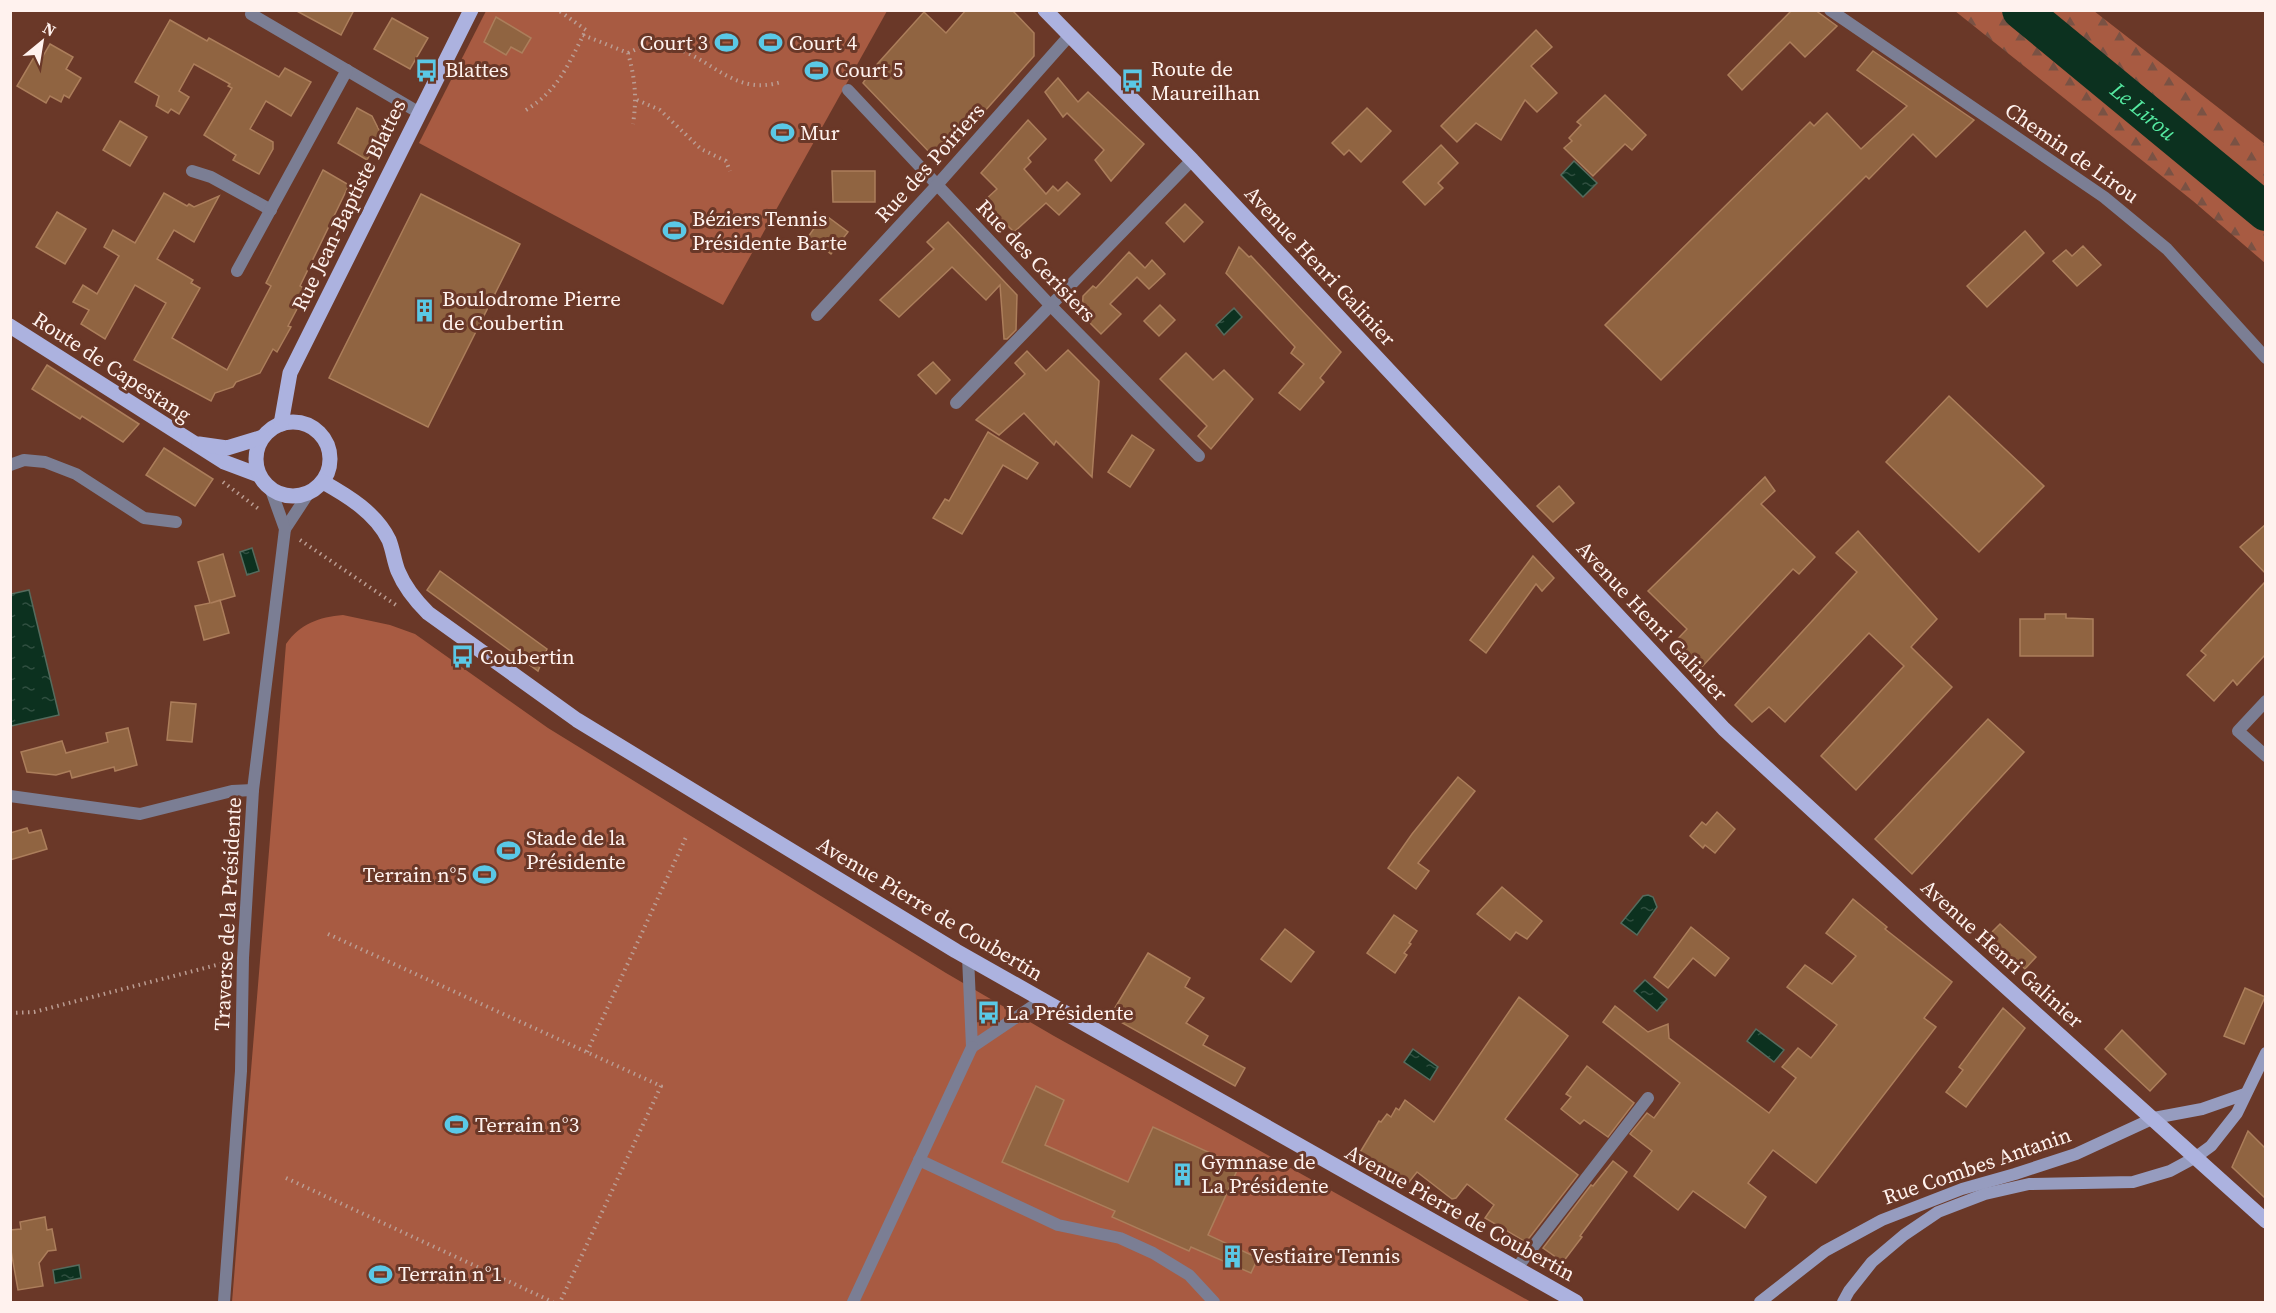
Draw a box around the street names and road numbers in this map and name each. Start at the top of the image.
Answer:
street label: Rue Jean-Baptiste Blattes [285,94,413,316]
street label: Chemin de Lirou [1999,95,2145,210]
street label: Rue des Poiriers [868,97,991,229]
street label: Avenue Henri Galinier [1238,179,1402,352]
street label: Rue des Cerisiers [970,193,1103,329]
street label: Route de Capestang [27,304,197,429]
street label: Avenue Henri Galinier [1570,534,1734,707]
street label: Traverse de la Présidente [207,796,248,1032]
street label: Avenue Pierre de Coubertin [812,829,1049,988]
street label: Avenue Henri Galinier [1915,873,2090,1035]
street label: Rue Combes Antanin [1879,1120,2075,1211]
street label: Avenue Pierre de Coubertin [1340,1137,1581,1288]

